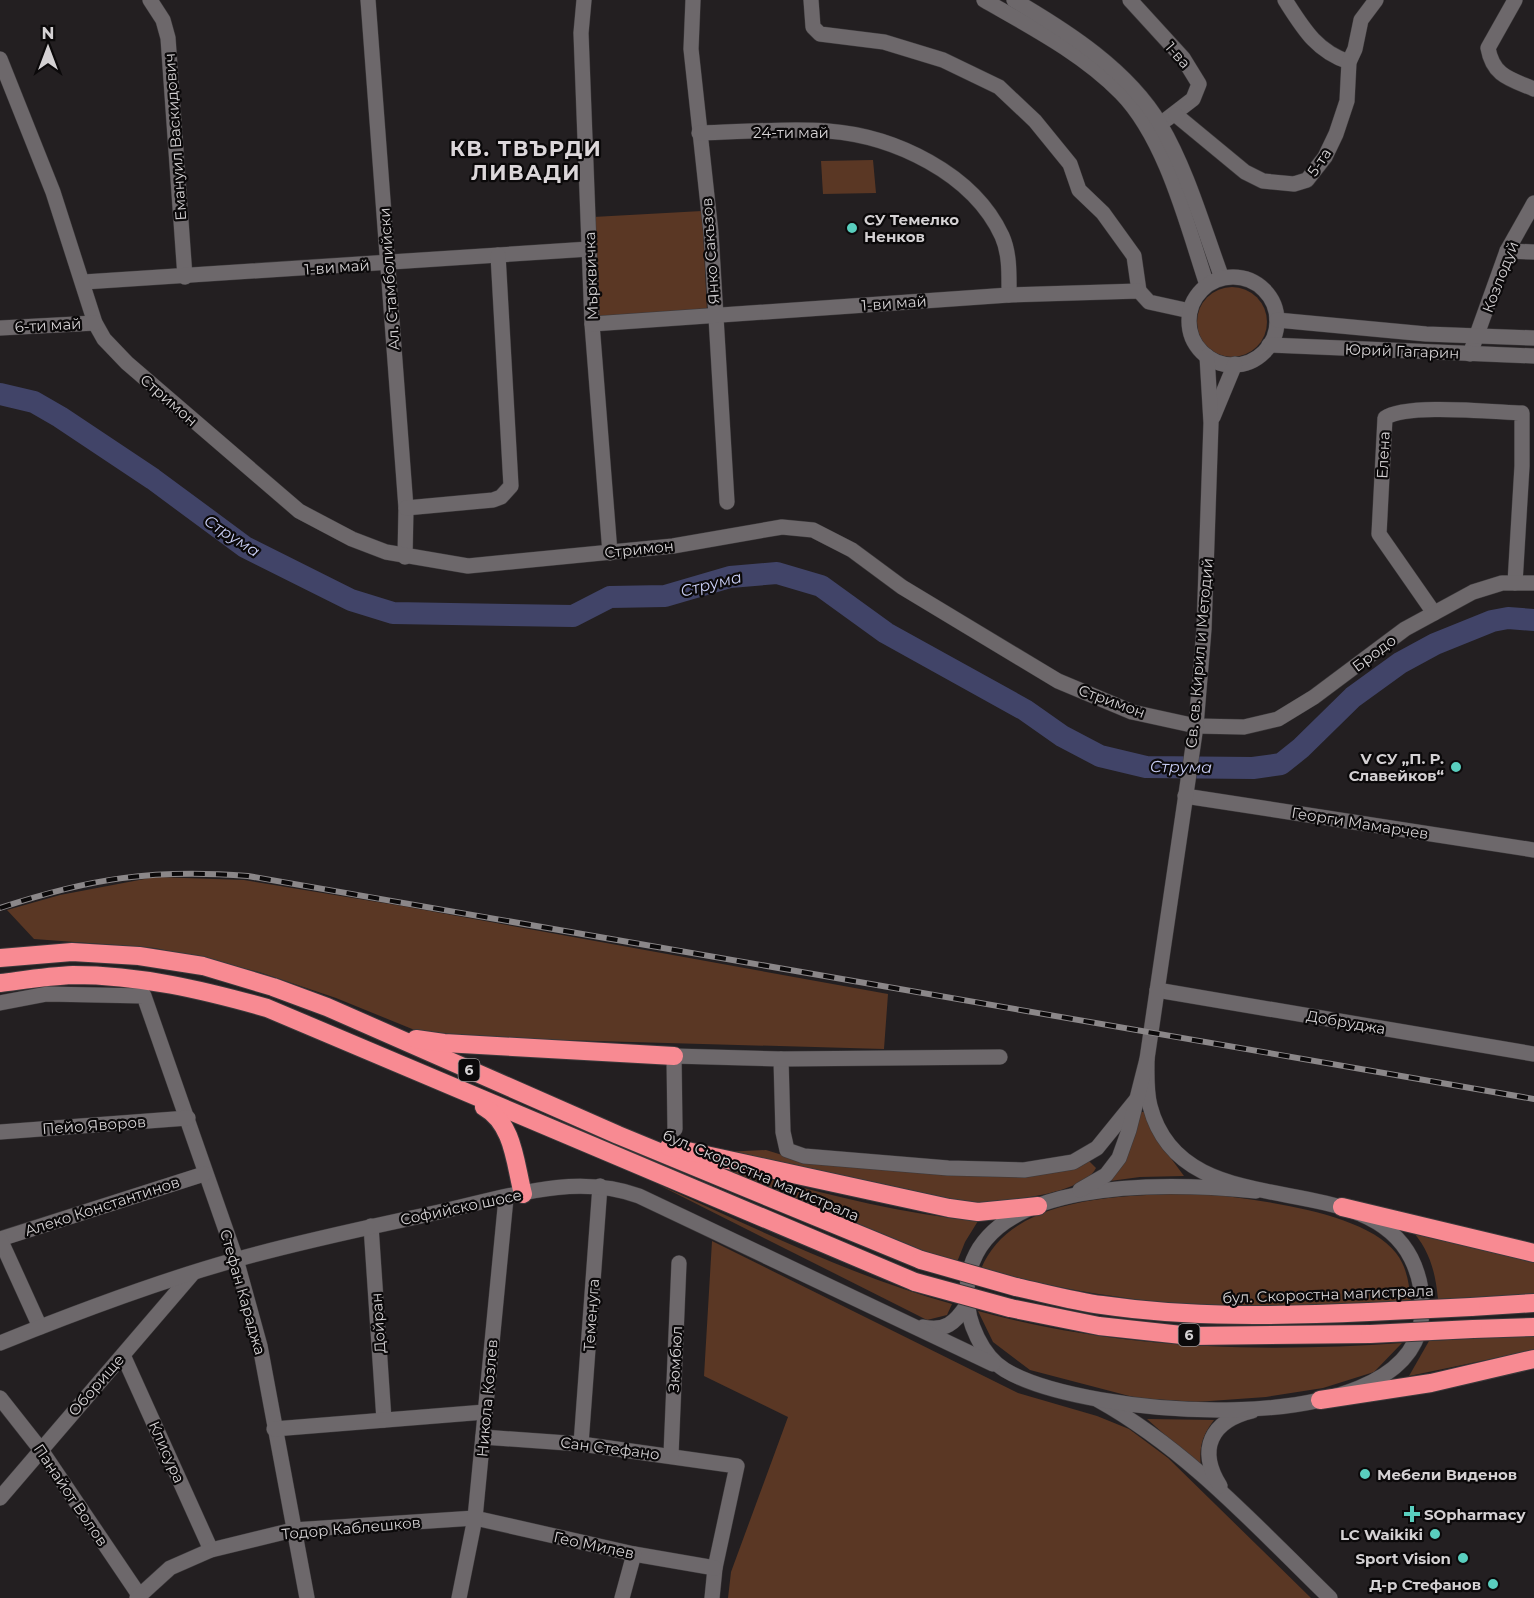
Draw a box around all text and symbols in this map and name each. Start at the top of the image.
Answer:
north arrow [18,18,78,78]
text: N [42,24,54,43]
street label: 1-ва [1161,38,1195,72]
street label: Емануил Васкидович [160,53,190,221]
street label: 24-ти май [753,123,829,142]
district label: КВ. ТВЪРДИ ЛИВАДИ [450,136,602,185]
street label: 5-та [1303,144,1335,180]
street label: Янко Сакъзов [697,197,723,305]
street label: Ал. Стамболийски [375,207,403,351]
place label: СУ Темелко Ненков [864,210,959,246]
marker: СУ Темелко Ненков [845,221,859,235]
street label: Мърквичка [580,231,602,321]
street label: Козлодуй [1478,239,1522,315]
street label: 1-ви май [304,255,370,279]
street label: 1-ви май [861,291,927,315]
street label: 6-ти май [14,314,82,336]
street label: Юрий Гагарин [1344,340,1460,362]
street label: Стримон [136,370,202,430]
street label: Елена [1372,431,1394,479]
water label: Струма [201,511,263,561]
street label: Стримон [603,536,675,562]
street label: Св. св. Кирил и Методий [1181,557,1217,749]
water label: Струма [678,567,744,601]
street label: Бродо [1348,630,1400,676]
street label: Стримон [1076,680,1148,722]
place label: V СУ „П. Р. Славейков“ [1349,749,1444,785]
water label: Струма [1150,757,1212,777]
marker: V СУ „П. Р. Славейков“ [1449,760,1463,774]
street label: Георги Мамарчев [1290,803,1430,843]
street label: Добруджа [1305,1006,1387,1038]
road number: 6 [458,1059,480,1081]
street label: Пейо Яворов [41,1112,147,1138]
street label: бул. Скоростна магистрала [660,1125,862,1225]
street label: Алеко Константинов [22,1172,182,1240]
street label: Софийско шосе [398,1185,524,1229]
street label: Стефан Караджа [216,1227,270,1357]
street label: Теменуга [579,1278,603,1352]
street label: бул. Скоростна магистрала [1222,1281,1434,1307]
street label: Дойран [366,1292,390,1354]
road number: 6 [1178,1324,1200,1346]
street label: Зюмбюл [664,1325,686,1393]
street label: Никола Козлев [472,1338,502,1458]
street label: Оборище [64,1350,128,1420]
street label: Клисура [145,1418,189,1486]
street label: Сан Стефано [559,1432,661,1464]
street label: Панайот Волов [30,1440,112,1550]
place label: Мебели Виденов [1377,1465,1517,1484]
marker: Мебели Виденов [1358,1467,1372,1481]
place label: SOpharmacy [1424,1505,1527,1524]
marker: SOpharmacy [1405,1507,1419,1521]
street label: Тодор Каблешков [281,1512,421,1544]
place label: LC Waikiki [1340,1525,1423,1544]
street label: Гео Милев [552,1527,636,1563]
marker: LC Waikiki [1428,1527,1442,1541]
place label: Sport Vision [1355,1549,1451,1568]
marker: Sport Vision [1456,1551,1470,1565]
place label: Д-р Стефанов [1369,1575,1481,1594]
marker: Д-р Стефанов [1486,1577,1500,1591]

